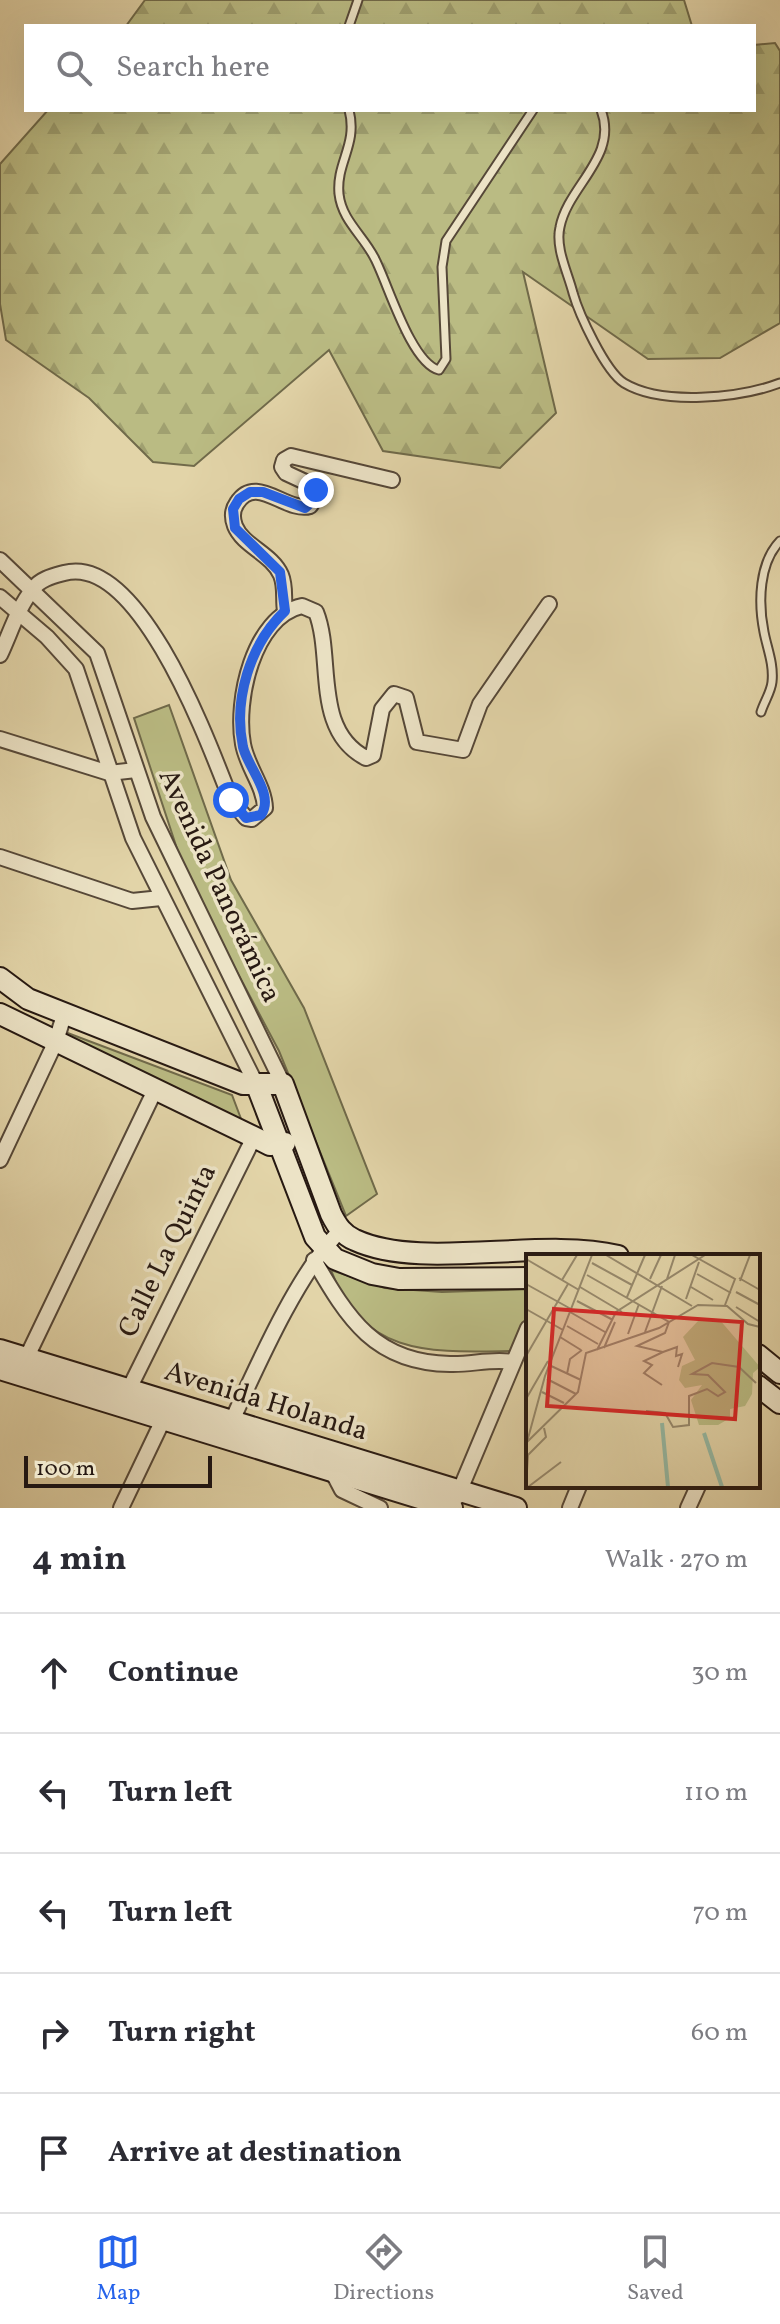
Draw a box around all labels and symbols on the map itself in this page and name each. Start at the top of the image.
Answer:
route end [298,472,334,508]
street label: Avenida Panorámica [148,763,290,1009]
route start [213,782,249,818]
street label: Calle La Quinta [109,1158,227,1344]
inset map [526,1254,760,1488]
street label: Avenida Holanda [160,1353,372,1451]
scale bar [24,1452,212,1488]

